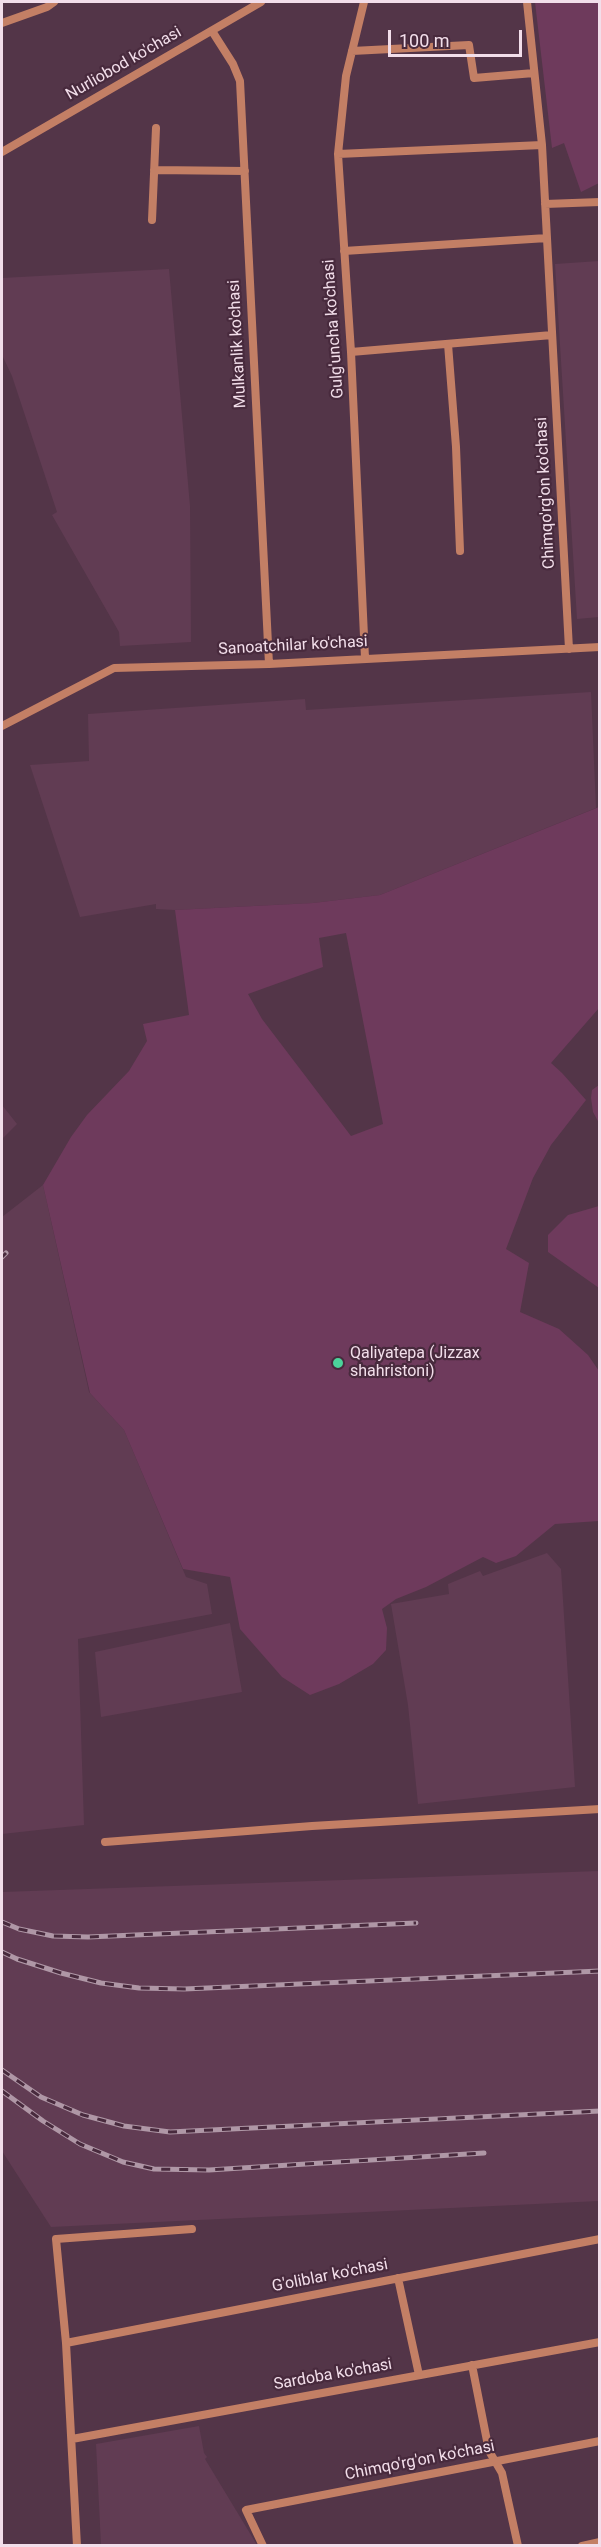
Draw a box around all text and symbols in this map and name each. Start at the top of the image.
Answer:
scale bar [391,18,524,56]
street label: Nurliobod ko'chasi [63,23,185,105]
text: 100 m [399,30,450,51]
street label: Gulg'uncha ko'chasi [320,259,348,399]
street label: Mulkanlik ko'chasi [225,279,251,409]
street label: Chimqo'rg'on ko'chasi [532,417,560,569]
street label: Sanoatchilar ko'chasi [218,632,368,660]
place label: Qaliyatepa (Jizzax shahristoni) [350,1344,480,1382]
marker: Qaliyatepa (Jizzax shahristoni) [331,1356,345,1370]
street label: G'oliblar ko'chasi [270,2255,390,2297]
street label: Sardoba ko'chasi [272,2355,394,2395]
street label: Chimqo'rg'on ko'chasi [343,2437,497,2485]

